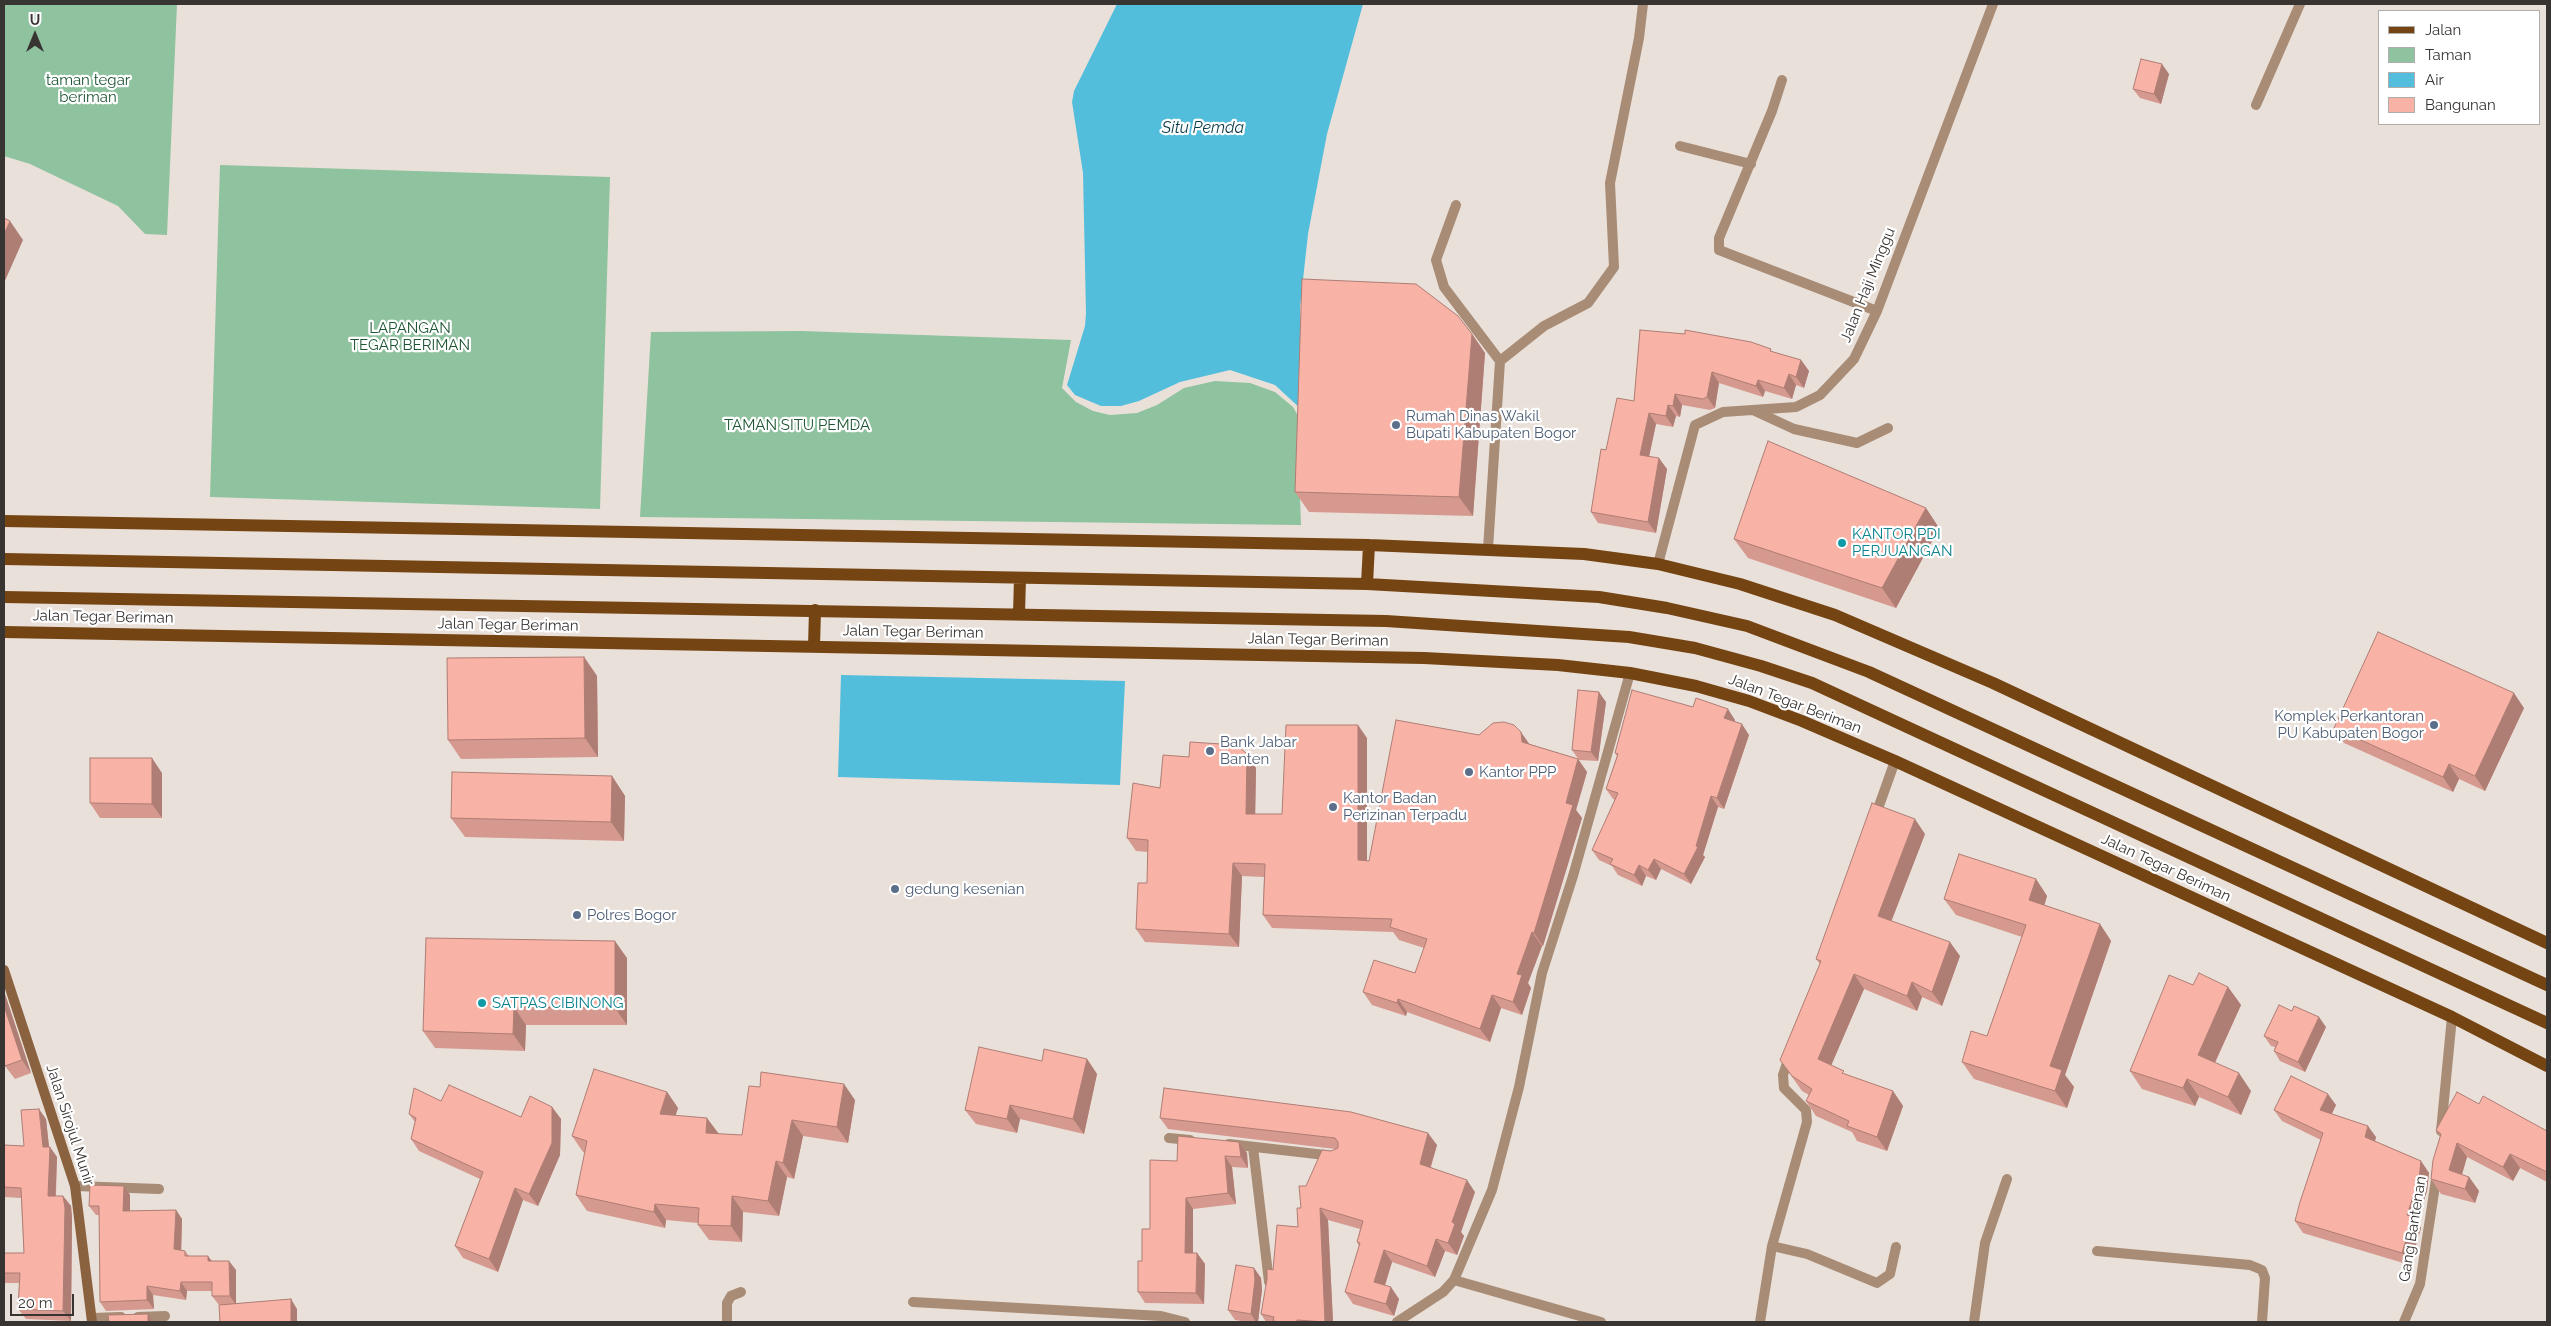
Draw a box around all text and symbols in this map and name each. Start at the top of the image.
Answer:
north arrow [10,10,60,60]
legend [2378,10,2541,125]
text: U [30,12,40,28]
text: Jalan [2425,21,2461,39]
text: Taman [2425,46,2471,64]
park label: taman tegar beriman [46,71,130,106]
text: Air [2425,71,2444,89]
text: Bangunan [2425,96,2496,114]
water label: Situ Pemda [1162,118,1244,138]
street label: Jalan Haji Minggu [1837,225,1899,345]
park label: LAPANGAN TEGAR BERIMAN [350,319,470,354]
place label: Rumah Dinas Wakil Bupati Kabupaten Bogor [1406,407,1576,442]
park label: TAMAN SITU PEMDA [724,416,870,434]
marker: Rumah Dinas Wakil Bupati Kabupaten Bogor [1390,419,1402,431]
place label: KANTOR PDI PERJUANGAN [1852,525,1953,560]
marker: KANTOR PDI PERJUANGAN [1836,537,1848,549]
street label: Jalan Tegar Beriman [32,607,174,627]
street label: Jalan Tegar Beriman [437,615,579,635]
street label: Jalan Tegar Beriman [842,622,984,642]
street label: Jalan Tegar Beriman [1247,630,1389,650]
street label: Jalan Tegar Beriman [1726,670,1864,738]
place label: Komplek Perkantoran PU Kabupaten Bogor [2274,707,2424,742]
marker: Komplek Perkantoran PU Kabupaten Bogor [2428,719,2440,731]
place label: Bank Jabar Banten [1220,733,1297,768]
marker: Bank Jabar Banten [1204,745,1216,757]
place label: Kantor PPP [1479,763,1556,781]
marker: Kantor PPP [1463,766,1475,778]
place label: Kantor Badan Perizinan Terpadu [1343,789,1467,824]
marker: Kantor Badan Perizinan Terpadu [1327,801,1339,813]
street label: Jalan Tegar Beriman [2098,830,2234,906]
place label: gedung kesenian [905,880,1024,898]
marker: gedung kesenian [889,883,901,895]
place label: Polres Bogor [587,906,676,924]
marker: Polres Bogor [571,909,583,921]
place label: SATPAS CIBINONG [492,994,624,1012]
marker: SATPAS CIBINONG [476,997,488,1009]
street label: Jalan Sirojul Munir [42,1062,98,1188]
street label: Gang Bantenan [2396,1175,2430,1283]
scale bar [12,1284,76,1316]
text: 20 m [18,1294,53,1312]

